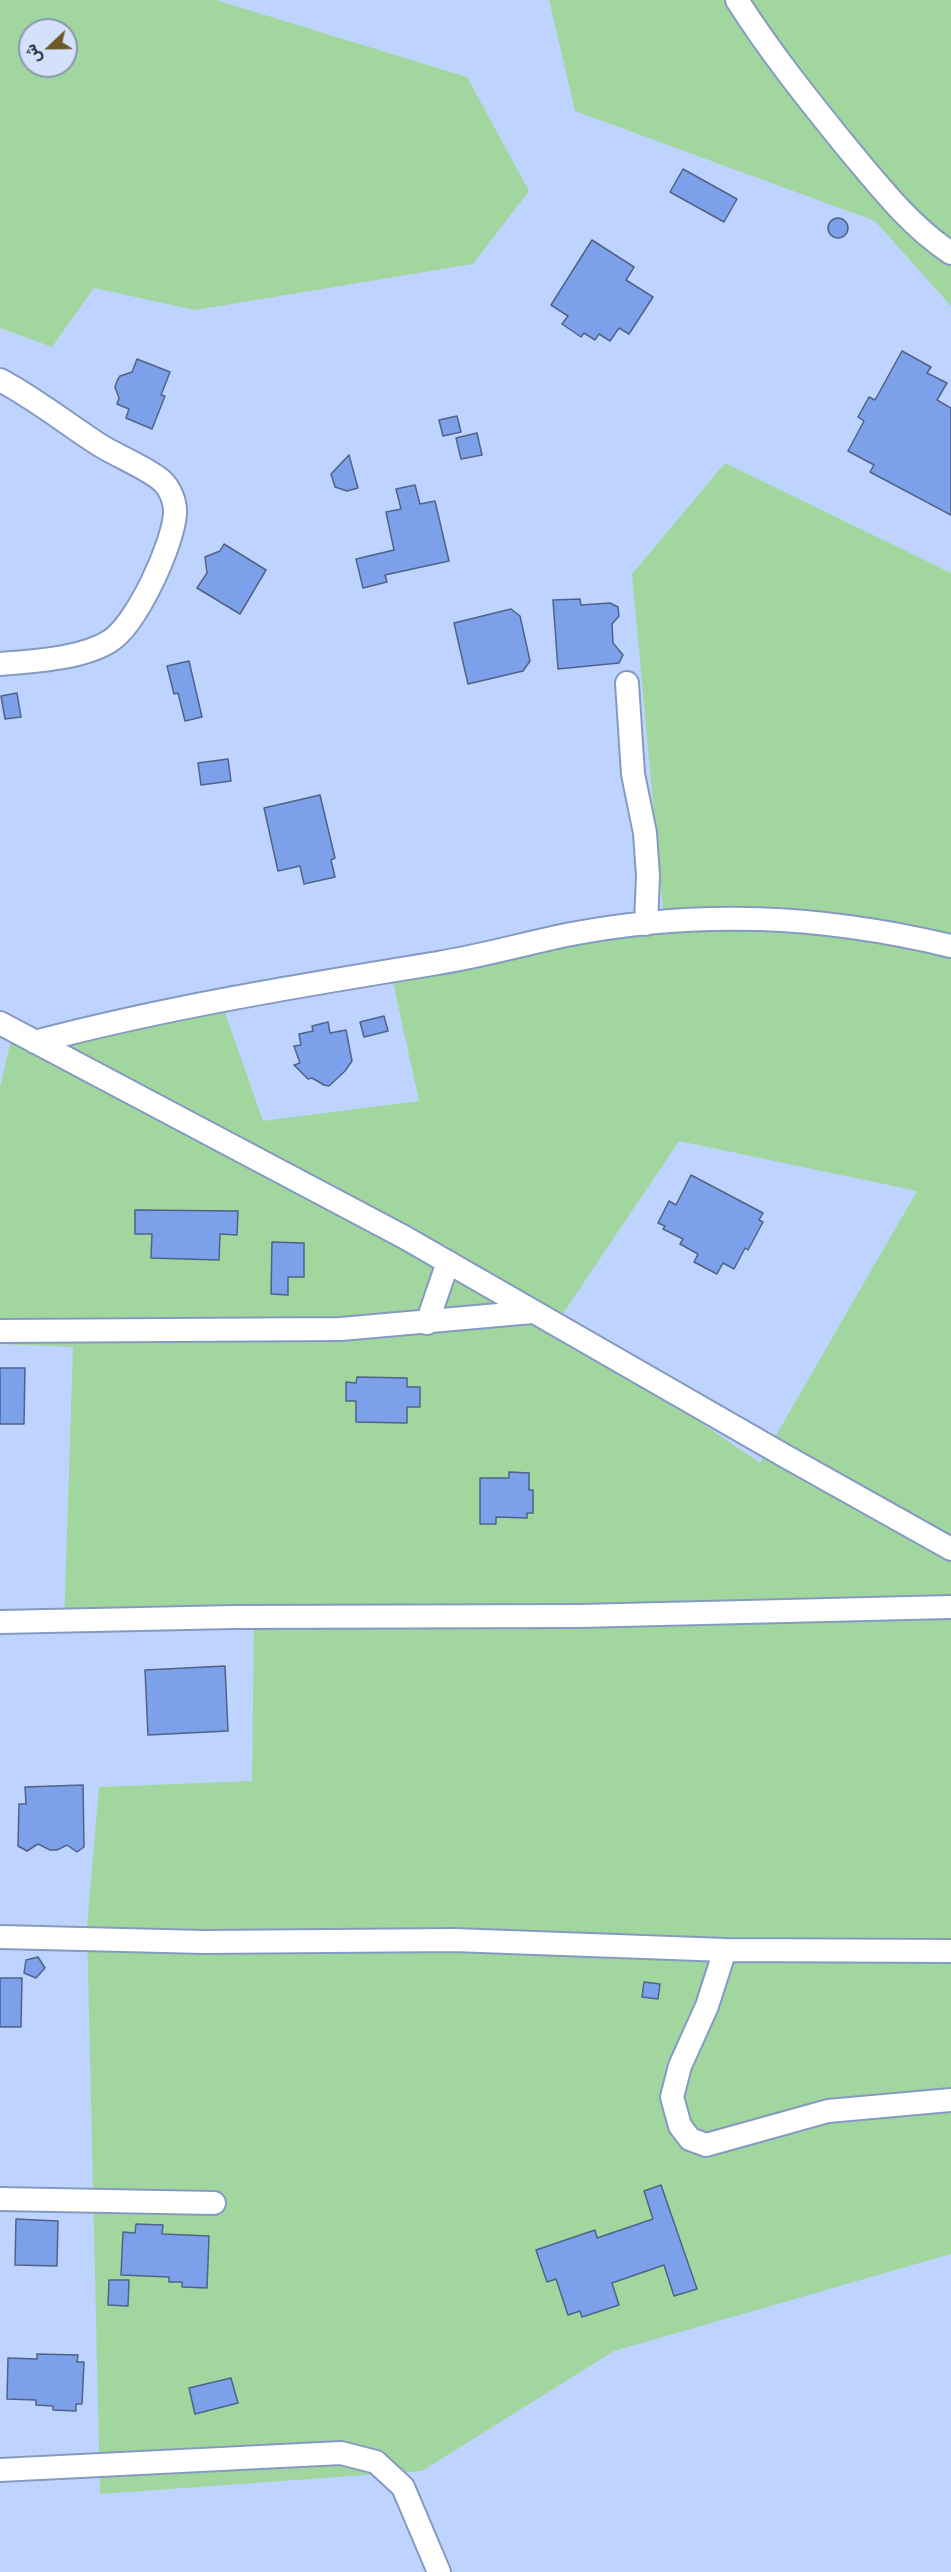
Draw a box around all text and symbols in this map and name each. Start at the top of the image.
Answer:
north arrow [18,18,78,78]
text: ش [20,42,45,67]

